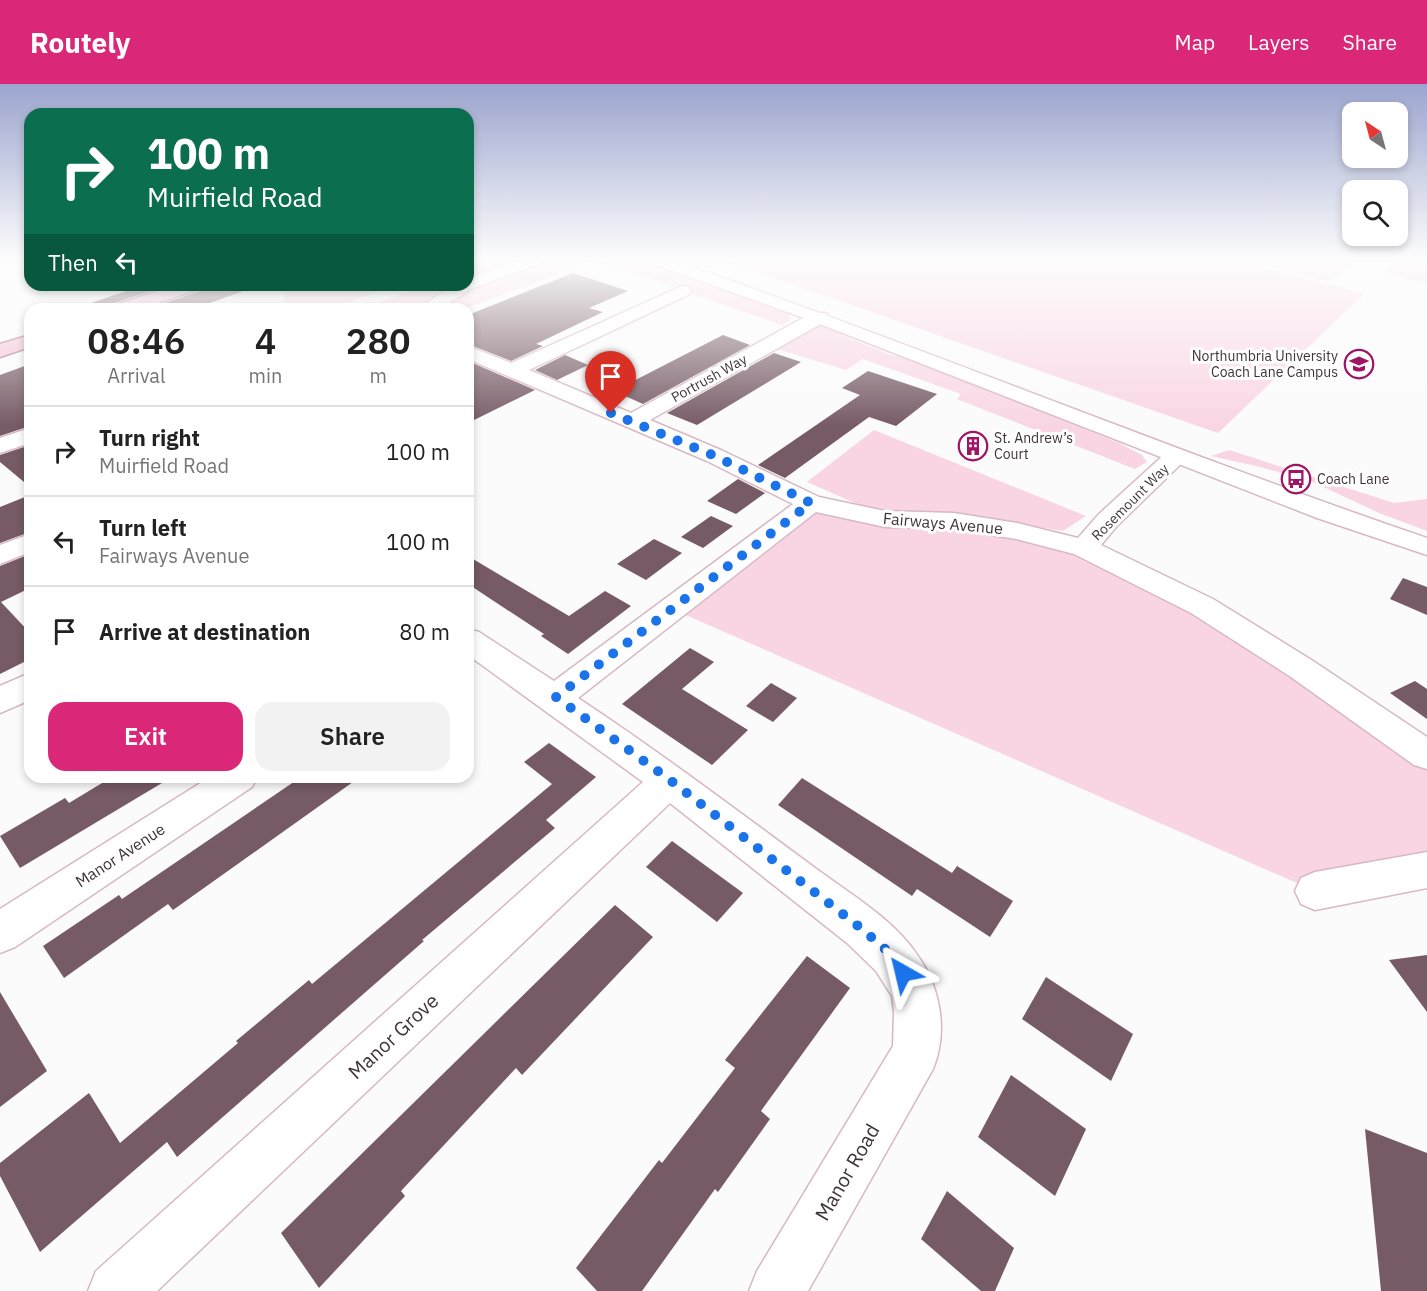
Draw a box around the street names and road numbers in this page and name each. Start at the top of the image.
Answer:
street label: Portrush Way [668,350,750,406]
street label: Rosemount Way [1088,460,1172,544]
street label: Fairways Avenue [882,508,1004,538]
street label: Manor Avenue [72,819,169,891]
street label: Manor Grove [342,987,444,1085]
street label: Manor Road [808,1119,886,1225]

